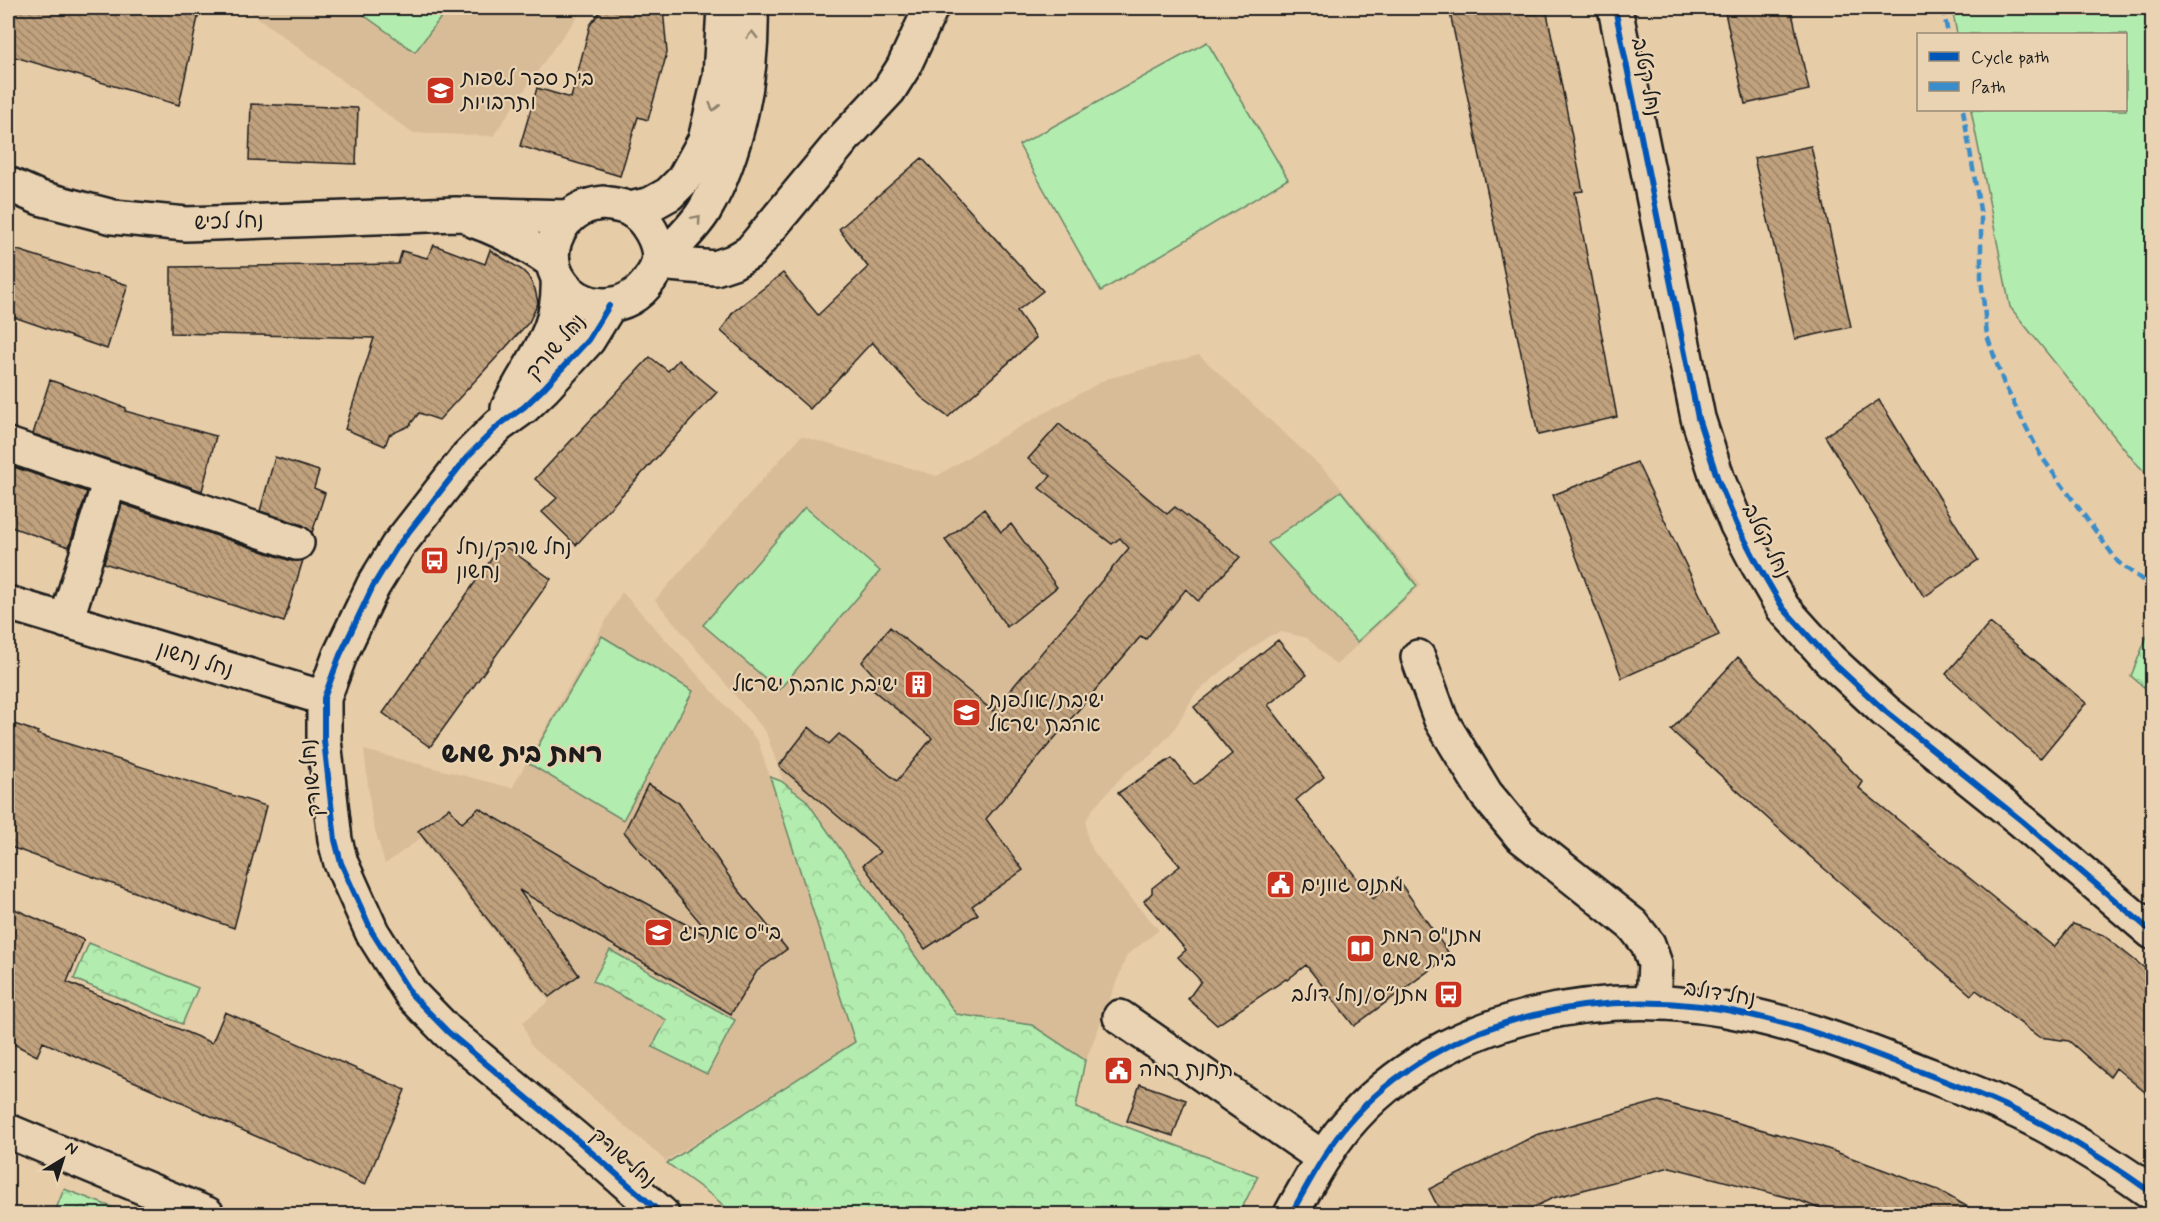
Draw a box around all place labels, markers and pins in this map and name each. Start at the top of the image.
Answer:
place label: בית ספר לשפות ותרבויות [459,65,594,117]
school or university icon: בית ספר לשפות ותרבויות [424,75,456,107]
place label: נחל שורק/נחל נחשון [456,534,572,586]
bus stop icon: נחל שורק/נחל נחשון [419,544,451,576]
building icon: ישיבת אהבת ישראל [903,669,935,701]
place label: ישיבת אהבת ישראל [732,671,898,699]
place label: ישיבת/אולפנת אהבת ישראל [986,687,1105,739]
school or university icon: ישיבת/אולפנת אהבת ישראל [951,697,983,729]
public building icon: מתנס גוונים [1264,869,1296,901]
place label: מתנס גוונים [1301,871,1403,899]
school or university icon: בי"ס אתרוג [642,917,674,949]
place label: בי"ס אתרוג [679,919,781,947]
place label: מתנ"ס רמת בית שמש [1381,922,1482,974]
library icon: מתנ"ס רמת בית שמש [1345,932,1377,964]
bus stop icon: מתנ״ס/נחל דולב [1433,979,1465,1011]
place label: מתנ״ס/נחל דולב [1292,981,1428,1009]
public building icon: תחנת רמה [1102,1054,1134,1086]
place label: תחנת רמה [1139,1056,1233,1084]

